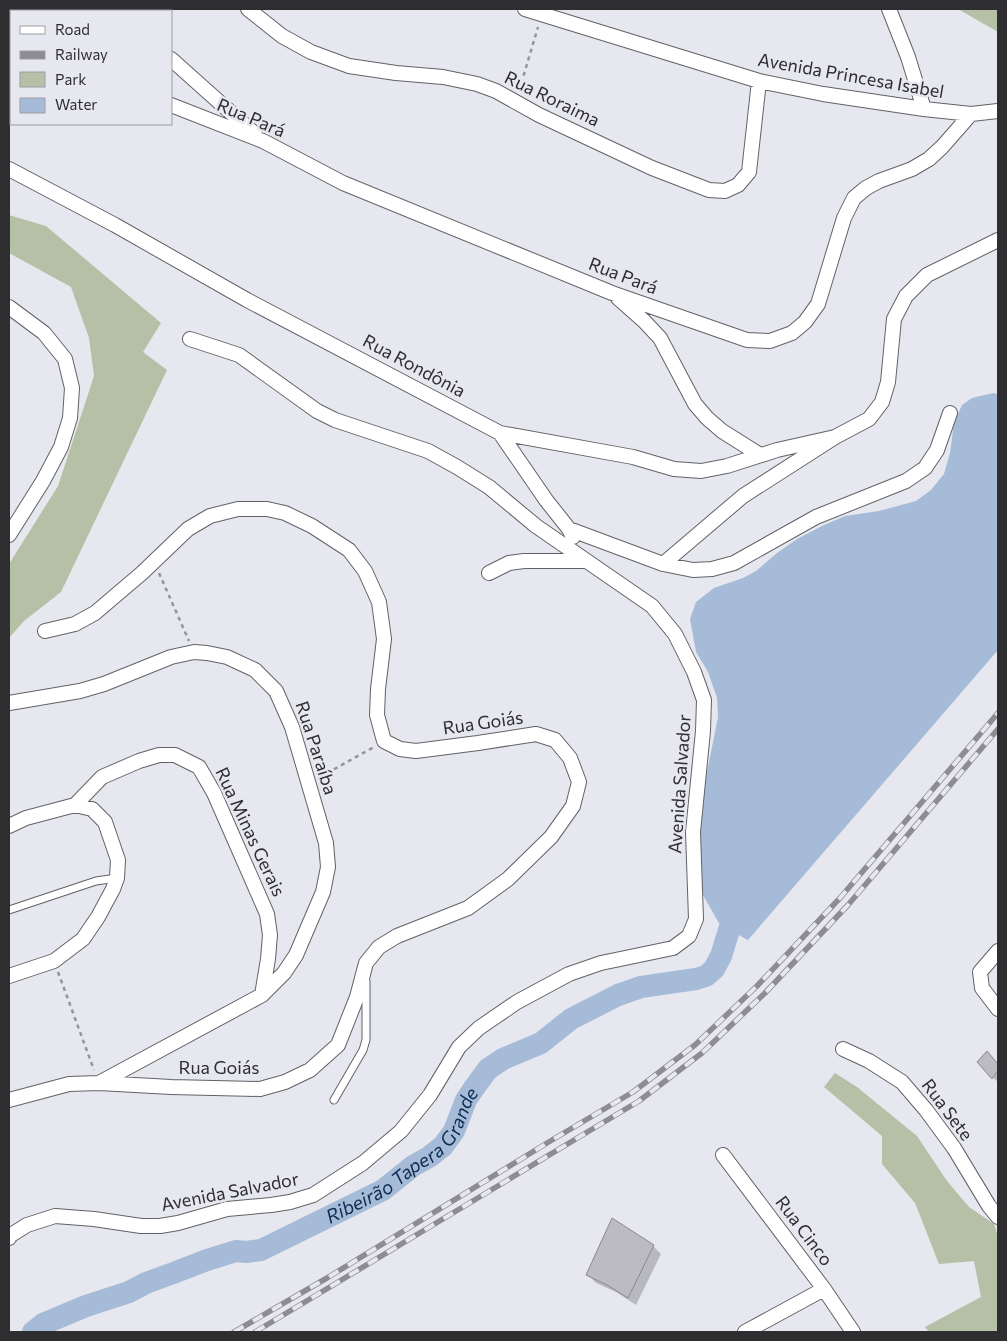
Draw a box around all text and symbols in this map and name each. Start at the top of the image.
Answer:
legend [10,10,172,125]
text: Road [55,20,90,38]
text: Railway [55,45,108,63]
street label: Avenida Princesa Isabel [756,48,946,102]
street label: Rua Roraima [501,66,604,131]
text: Park [55,70,86,88]
street label: Rua Pará [214,93,289,141]
text: Water [55,95,97,113]
street label: Rua Pará [586,252,661,298]
street label: Rua Rondônia [359,329,469,401]
street label: Rua Paraíba [292,698,342,797]
street label: Rua Goiás [441,705,524,739]
street label: Avenida Salvador [663,713,695,854]
street label: Rua Minas Gerais [211,763,290,900]
street label: Rua Goiás [179,1056,259,1078]
street label: Rua Sete [917,1074,978,1145]
water label: Ribeirão Tapera Grande [322,1083,482,1227]
street label: Avenida Salvador [159,1167,300,1215]
street label: Rua Cinco [771,1191,838,1270]

